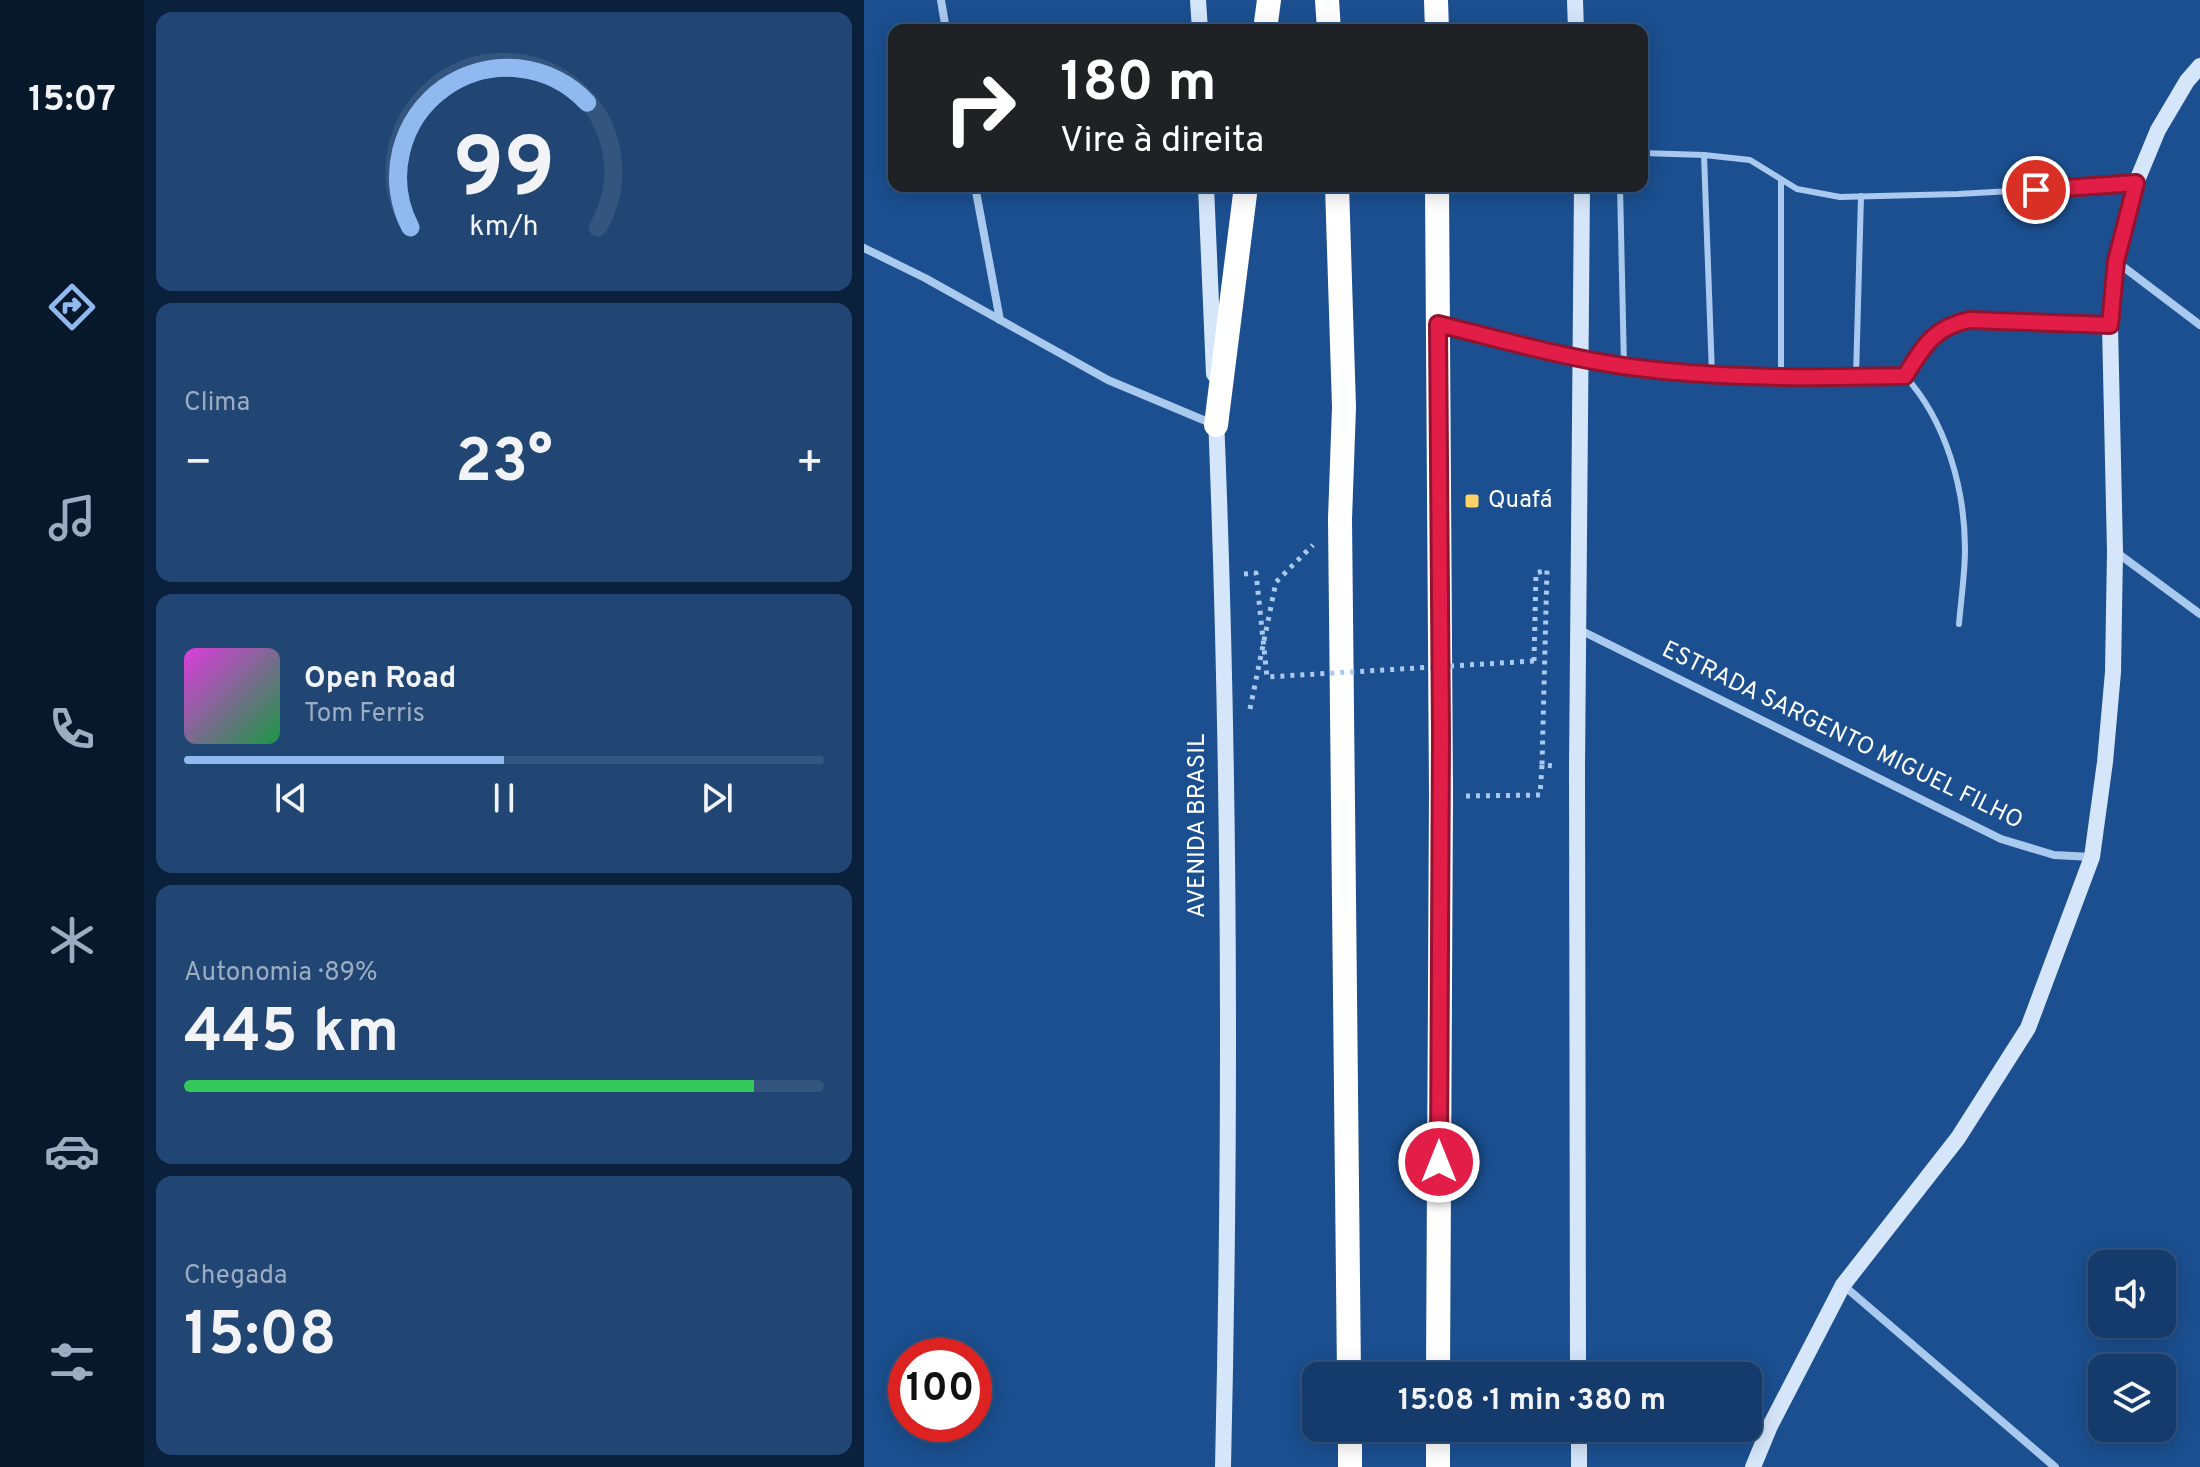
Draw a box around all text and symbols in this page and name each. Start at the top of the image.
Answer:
text: 180 m [1060,50,1217,120]
icon: right [928,56,1032,160]
text: 15:07 [28,78,116,124]
text: Vire à direita [1060,119,1264,165]
text: 99 [453,120,555,225]
pin [2002,156,2070,224]
icon: arrive [2014,168,2058,212]
text: km/h [469,210,539,246]
icon: directions [44,279,100,335]
text: Clima [184,387,250,420]
text: 23° [455,427,553,503]
text: − [184,437,212,493]
text: + [796,437,824,493]
place label: Quafá [1488,486,1552,516]
icon: music [44,490,100,546]
marker: Quafá [1463,492,1481,510]
street label: ESTRADA SARGENTO MIGUEL FILHO [1657,635,2027,837]
text: Open Road [304,661,456,698]
text: Tom Ferris [304,698,425,731]
icon: phone [44,701,100,757]
street label: AVENIDA BRASIL [1183,734,1213,918]
icon: previous [269,776,313,820]
icon: pause [482,776,526,820]
icon: next [695,776,739,820]
icon: climate [44,912,100,968]
text: Autonomia · 89% [184,957,378,990]
text: 445 km [184,997,399,1073]
position arrow [1397,1120,1481,1204]
icon: car [44,1123,100,1179]
map controls [2088,1250,2176,1442]
button: sound [2088,1250,2176,1338]
text: Chegada [184,1260,287,1293]
text: 15:08 [184,1300,336,1376]
icon: filters [44,1334,100,1390]
speed limit sign: 100 [888,1338,992,1442]
button: layers [2088,1354,2176,1442]
text: 15:08 · 1 min · 380 m [1398,1383,1666,1420]

